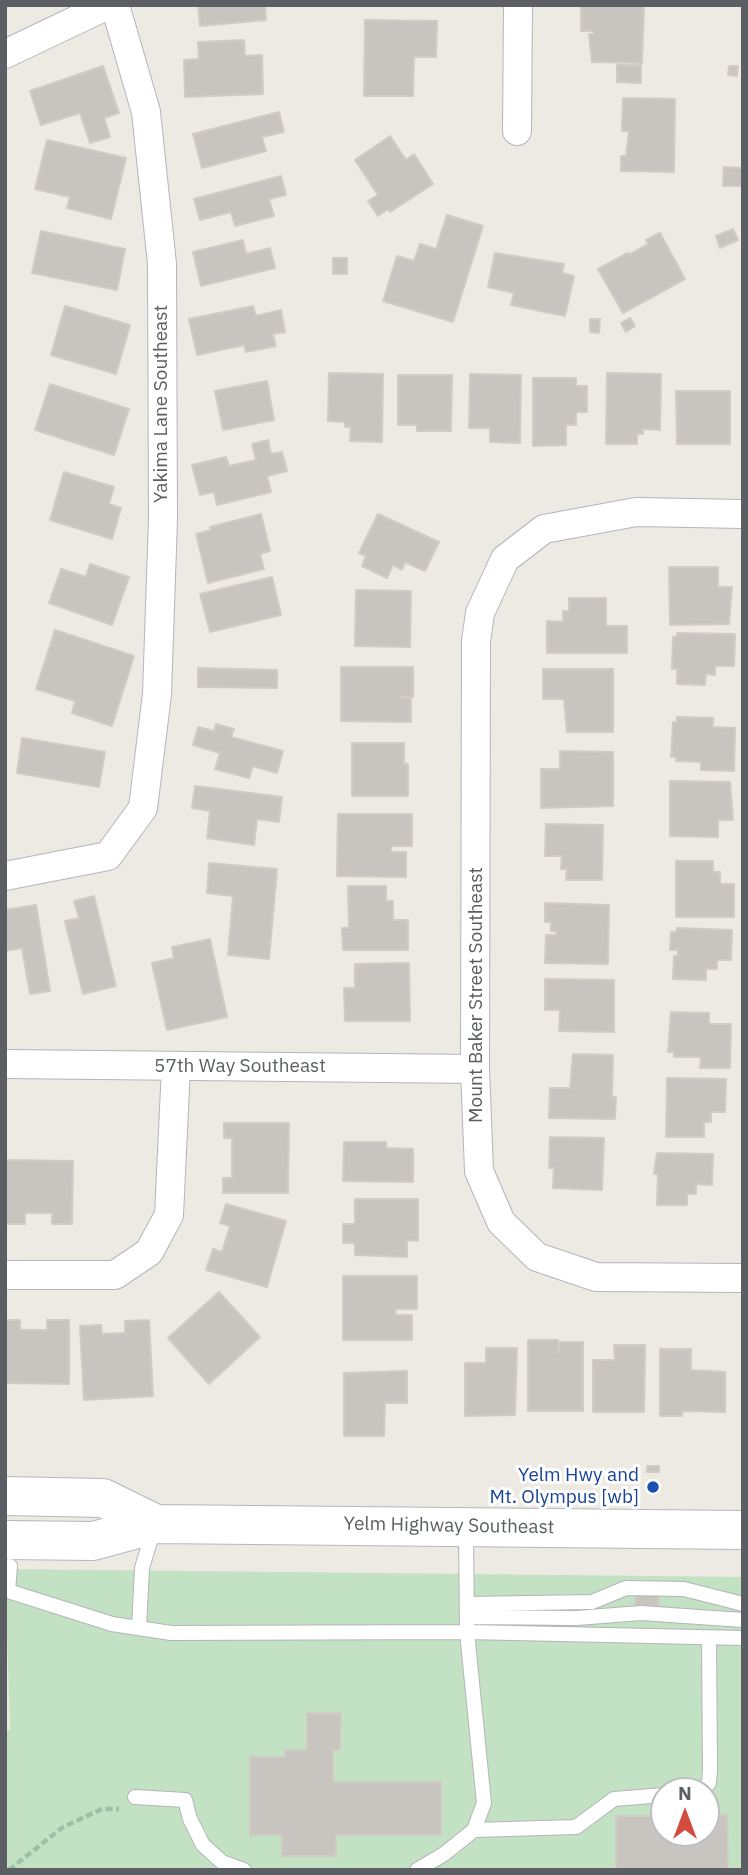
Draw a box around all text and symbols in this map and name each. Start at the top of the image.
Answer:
street label: Yakima Lane Southeast [151,305,173,503]
street label: Mount Baker Street Southeast [466,867,488,1123]
street label: 57th Way Southeast [154,1056,326,1078]
place label: Yelm Hwy and Mt. Olympus [wb] [490,1465,639,1509]
marker: Yelm Hwy and Mt. Olympus [wb] [645,1479,661,1495]
street label: Yelm Highway Southeast [344,1513,554,1539]
north arrow [650,1777,720,1847]
text: N [678,1781,692,1805]

